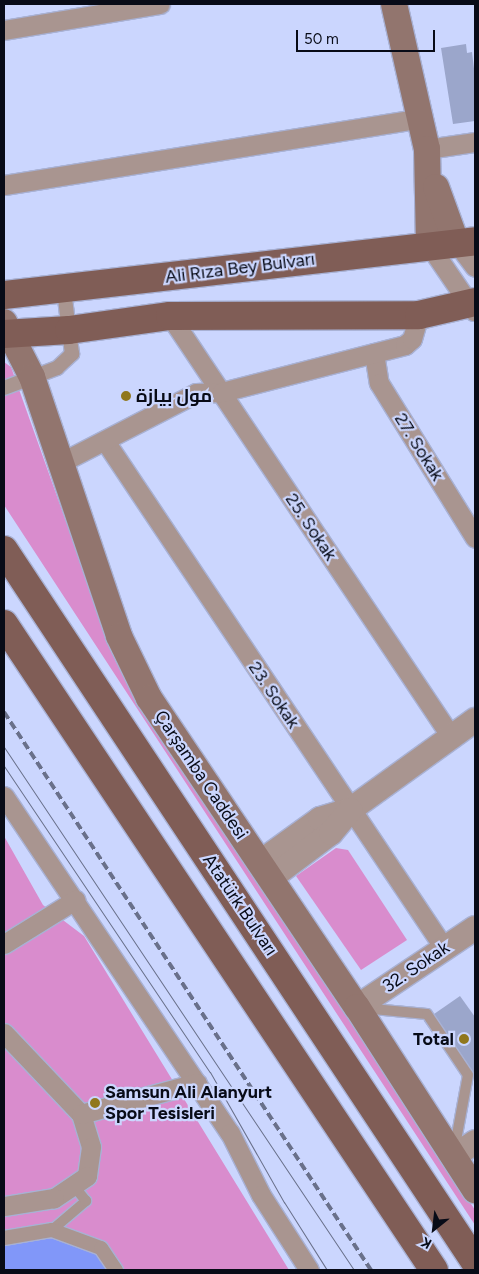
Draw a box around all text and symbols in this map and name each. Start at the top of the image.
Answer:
scale bar [299,20,438,52]
text: 50 m [304,30,339,48]
street label: Ali Rıza Bey Bulvarı [164,248,316,288]
place label: مول بيازة [136,385,212,407]
marker: مول بيازة [120,390,132,402]
street label: 27. Sokak [390,409,448,485]
street label: 25. Sokak [281,489,341,565]
street label: 23. Sokak [244,657,304,733]
street label: Çarşamba Caddesi [150,706,252,844]
street label: Atatürk Bulvarı [198,850,282,960]
street label: 32. Sokak [378,937,454,997]
place label: Total [413,1028,454,1050]
marker: Total [458,1033,470,1045]
place label: Samsun Ali Alanyurt Spor Tesisleri [105,1082,272,1124]
marker: Samsun Ali Alanyurt Spor Tesisleri [89,1097,101,1109]
north arrow [409,1204,459,1254]
text: K [418,1233,435,1252]

